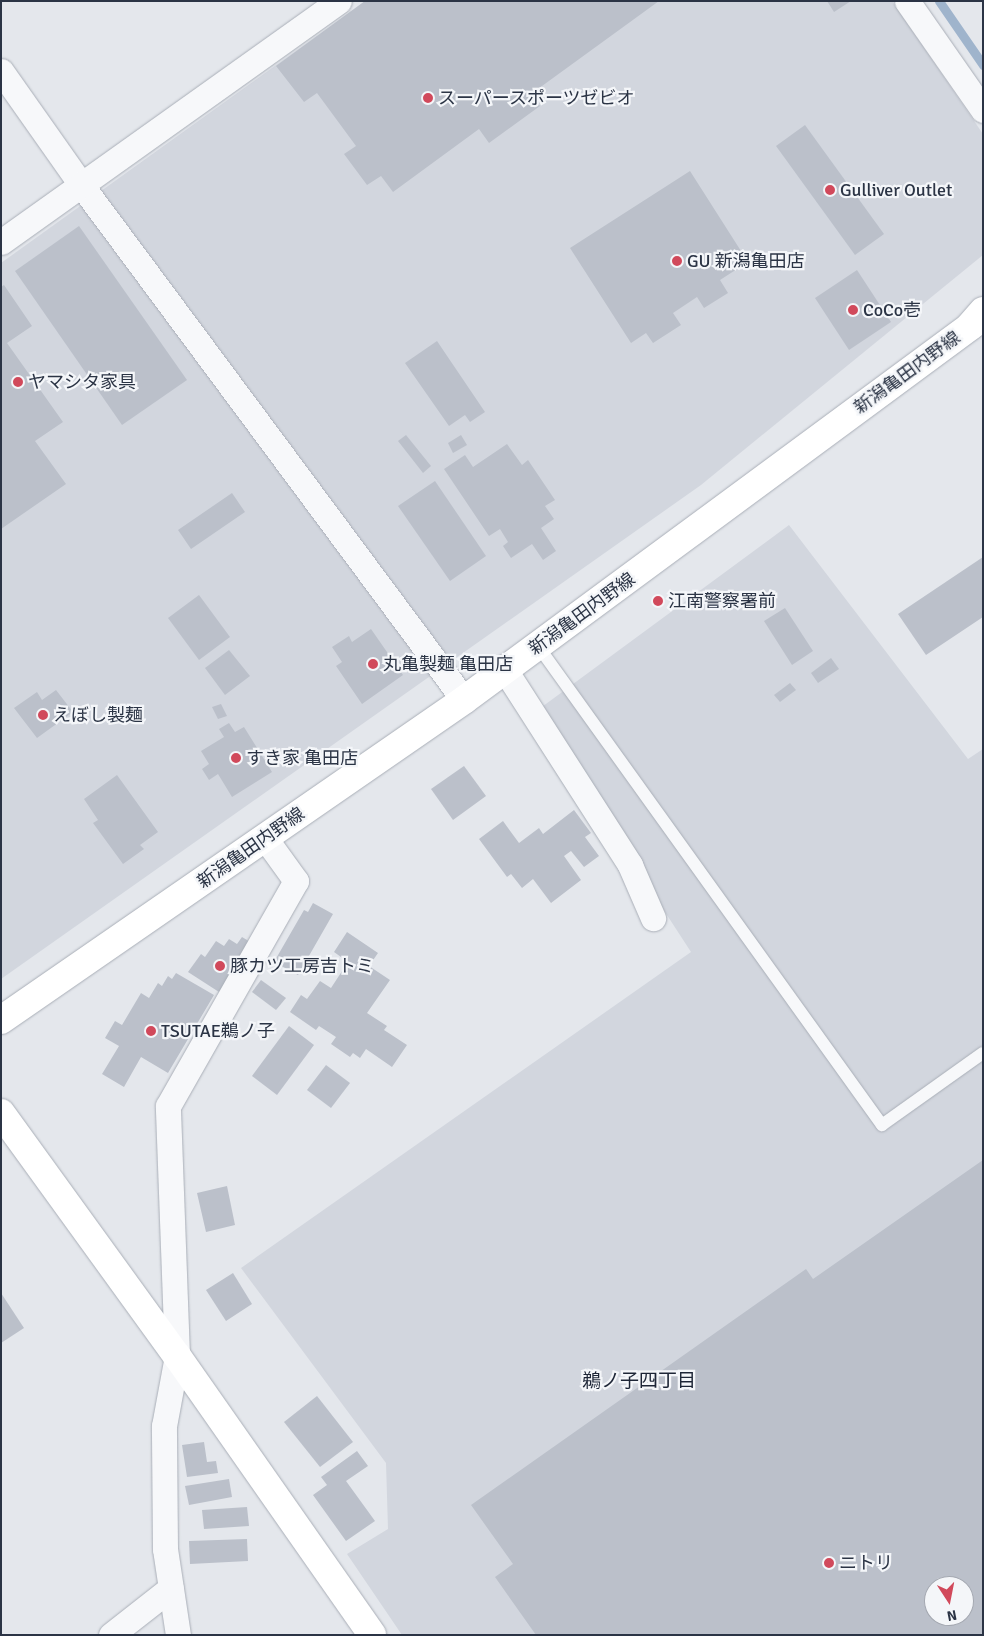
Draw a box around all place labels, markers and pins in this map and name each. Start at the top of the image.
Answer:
place label: スーパースポーツゼビオ [438,87,636,109]
marker: スーパースポーツゼビオ [422,92,434,104]
place label: Gulliver Outlet [840,179,952,201]
marker: Gulliver Outlet [824,184,836,196]
place label: GU 新潟亀田店 [687,250,805,272]
marker: GU 新潟亀田店 [671,255,683,267]
place label: CoCo壱 [863,299,921,321]
marker: CoCo壱 [847,304,859,316]
place label: ヤマシタ家具 [28,371,136,393]
marker: ヤマシタ家具 [12,376,24,388]
place label: 江南警察署前 [668,590,776,612]
marker: 江南警察署前 [652,595,664,607]
place label: 丸亀製麺 亀田店 [383,653,513,675]
marker: 丸亀製麺 亀田店 [367,658,379,670]
place label: えぼし製麺 [53,704,143,726]
marker: えぼし製麺 [37,709,49,721]
place label: すき家 亀田店 [246,747,358,769]
marker: すき家 亀田店 [230,752,242,764]
place label: 豚カツ工房吉トミ [230,955,374,977]
marker: 豚カツ工房吉トミ [214,960,226,972]
place label: TSUTAE鵜ノ子 [161,1020,275,1042]
marker: TSUTAE鵜ノ子 [145,1025,157,1037]
place label: ニトリ [839,1552,893,1574]
marker: ニトリ [823,1557,835,1569]

